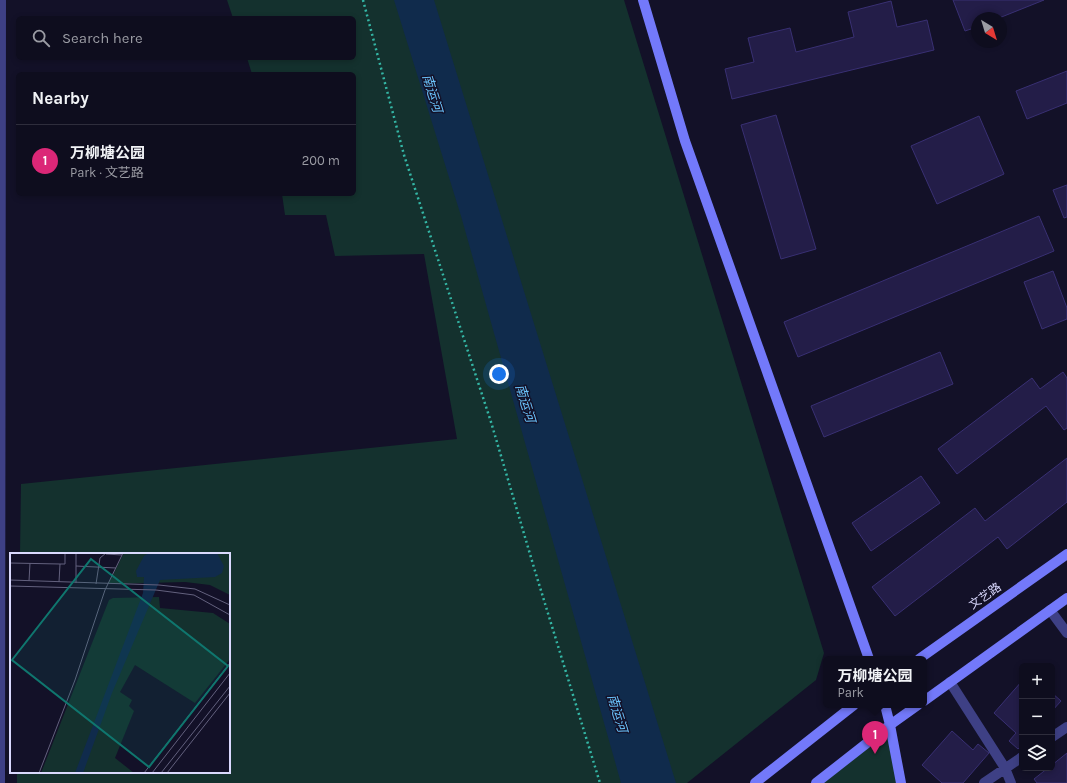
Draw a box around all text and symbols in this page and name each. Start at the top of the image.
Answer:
north arrow [971,12,1007,48]
search box [16,16,356,60]
icon: search [30,27,52,49]
text: Search here [62,29,143,47]
water label: 南运河 [420,72,446,117]
text: Nearby [32,88,89,108]
text: 万柳塘公园 [70,144,145,162]
text: 1 [43,153,47,168]
text: 200 m [302,153,340,168]
text: Park · 文艺路 [70,165,144,180]
your location [489,364,509,384]
water label: 南运河 [513,382,539,427]
inset map [10,553,230,773]
street label: 文艺路 [966,580,1004,612]
popup [823,656,927,708]
map controls [1019,663,1055,771]
button: + [1019,663,1055,699]
text: 万柳塘公园 [837,667,913,685]
text: Park [837,685,864,700]
water label: 南运河 [605,692,631,737]
button: − [1019,699,1055,735]
pin: 1 [862,721,888,754]
button: layers [1019,735,1055,771]

